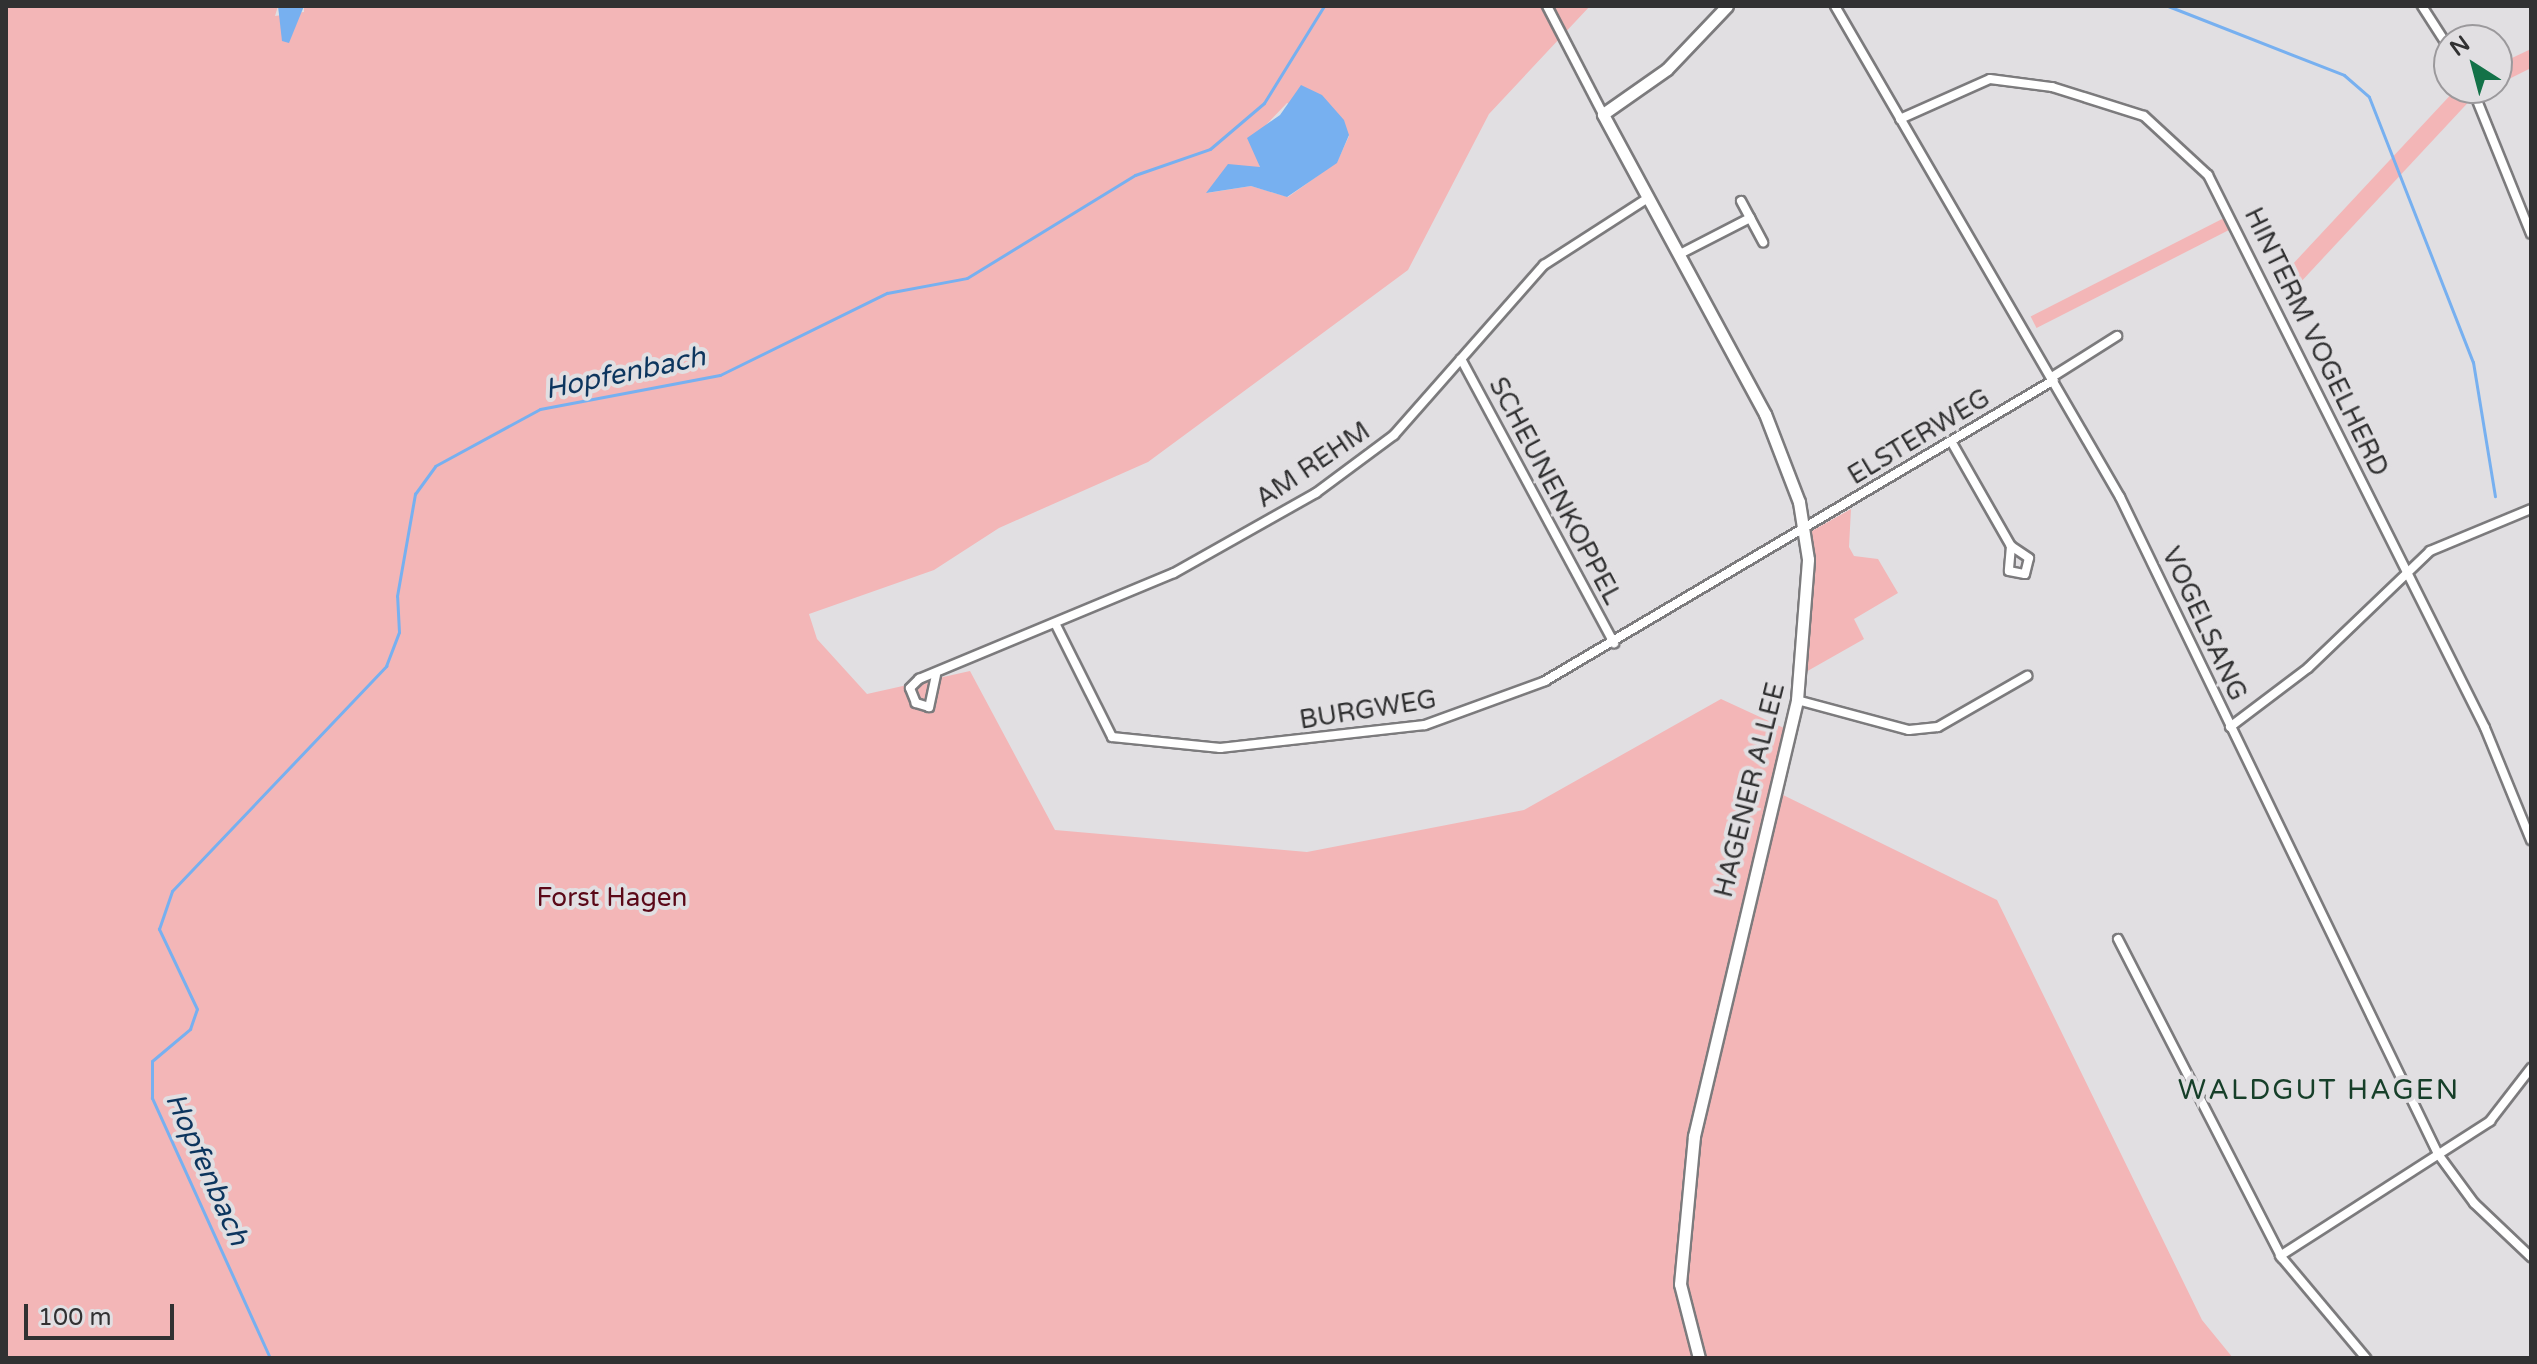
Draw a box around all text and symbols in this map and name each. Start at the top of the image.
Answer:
north arrow [2433,24,2513,104]
text: N [2445,30,2475,62]
street label: HINTERM VOGELHERD [2237,203,2395,481]
water label: Hopfenbach [542,340,708,406]
street label: SCHEUNENKOPPEL [1482,372,1628,610]
street label: ELSTERWEG [1842,382,1996,492]
street label: AM REHM [1250,415,1376,515]
street label: VOGELSANG [2155,542,2253,706]
street label: HAGENER ALLEE [1708,679,1792,901]
street label: BURGWEG [1297,684,1439,736]
park label: Forst Hagen [537,882,687,914]
district label: WALDGUT HAGEN [2178,1073,2460,1107]
water label: Hopfenbach [158,1088,256,1250]
scale bar [28,1288,178,1338]
text: 100 m [38,1303,112,1332]

